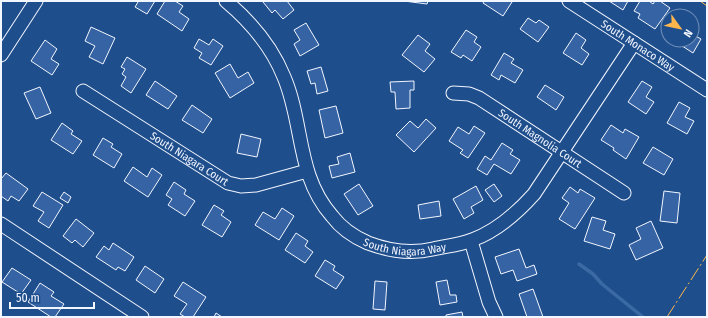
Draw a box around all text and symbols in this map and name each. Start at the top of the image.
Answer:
north arrow [660,8,700,48]
street label: South Monaco Way [599,17,677,74]
text: N [681,27,695,39]
street label: South Magnolia Court [496,106,585,170]
street label: South Niagara Court [148,129,231,188]
street label: South Niagara Way [361,235,447,258]
scale bar [10,284,94,310]
text: 50 m [16,291,40,305]

